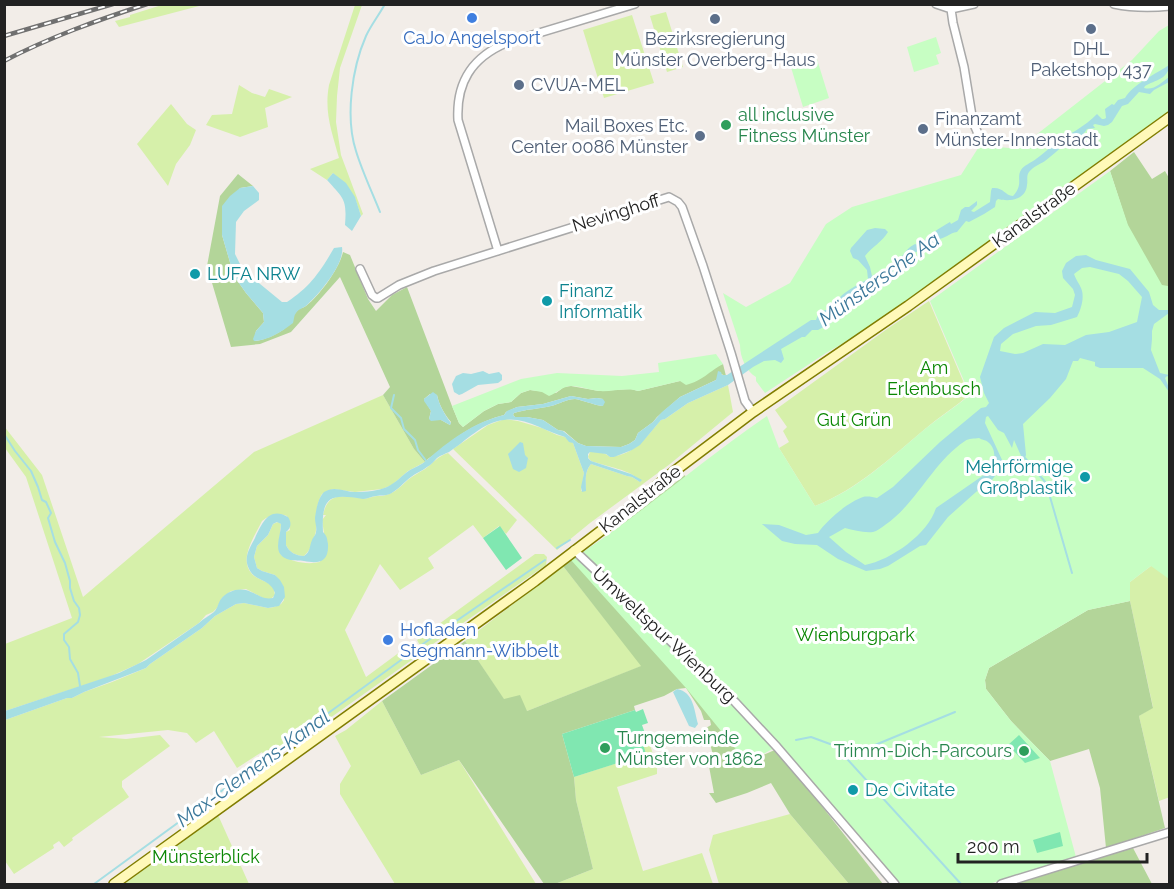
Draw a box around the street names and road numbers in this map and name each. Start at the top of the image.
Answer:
street label: Kanalstraße [988,177,1080,252]
street label: Nevinghoff [569,189,663,236]
street label: Kanalstraße [595,460,685,537]
street label: Umweltspur Wienburg [588,563,741,707]

